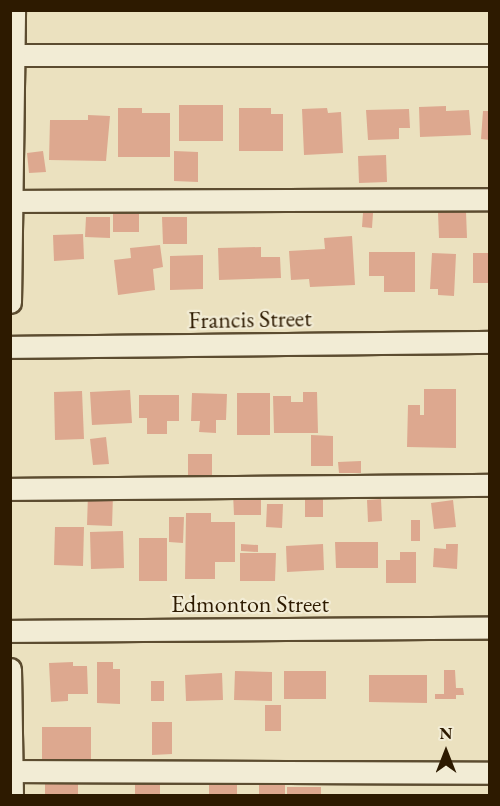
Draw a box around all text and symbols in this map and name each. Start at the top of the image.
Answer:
street label: Francis Street [188,304,312,334]
street label: Edmonton Street [171,590,329,618]
north arrow [416,722,476,782]
text: N [440,723,452,744]

